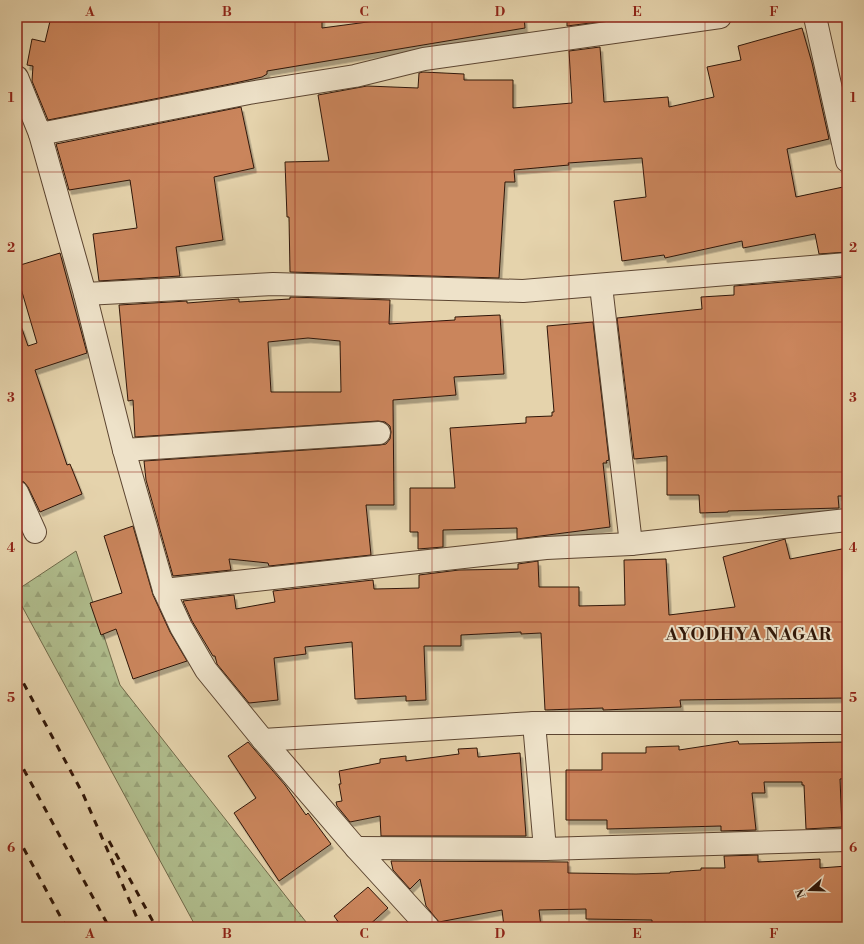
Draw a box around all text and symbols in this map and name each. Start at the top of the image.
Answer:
text: A [84,4,95,20]
text: B [222,4,232,20]
text: C [359,4,369,20]
text: D [495,4,505,20]
text: E [632,4,642,20]
text: F [769,4,779,20]
text: 1 [8,90,15,106]
text: 1 [850,90,857,106]
text: 2 [7,240,15,256]
text: 2 [849,240,857,256]
text: 3 [7,390,15,406]
text: 3 [849,390,857,406]
text: 4 [7,540,16,556]
text: 4 [849,540,858,556]
district label: AYODHYA NAGAR [665,624,832,646]
text: 5 [7,690,15,706]
text: 5 [849,690,857,706]
text: 6 [7,840,15,856]
text: 6 [849,840,857,856]
north arrow [790,870,830,910]
text: N [793,886,810,900]
text: A [84,926,95,942]
text: B [222,926,232,942]
text: C [359,926,369,942]
text: D [495,926,505,942]
text: E [632,926,642,942]
text: F [769,926,779,942]

